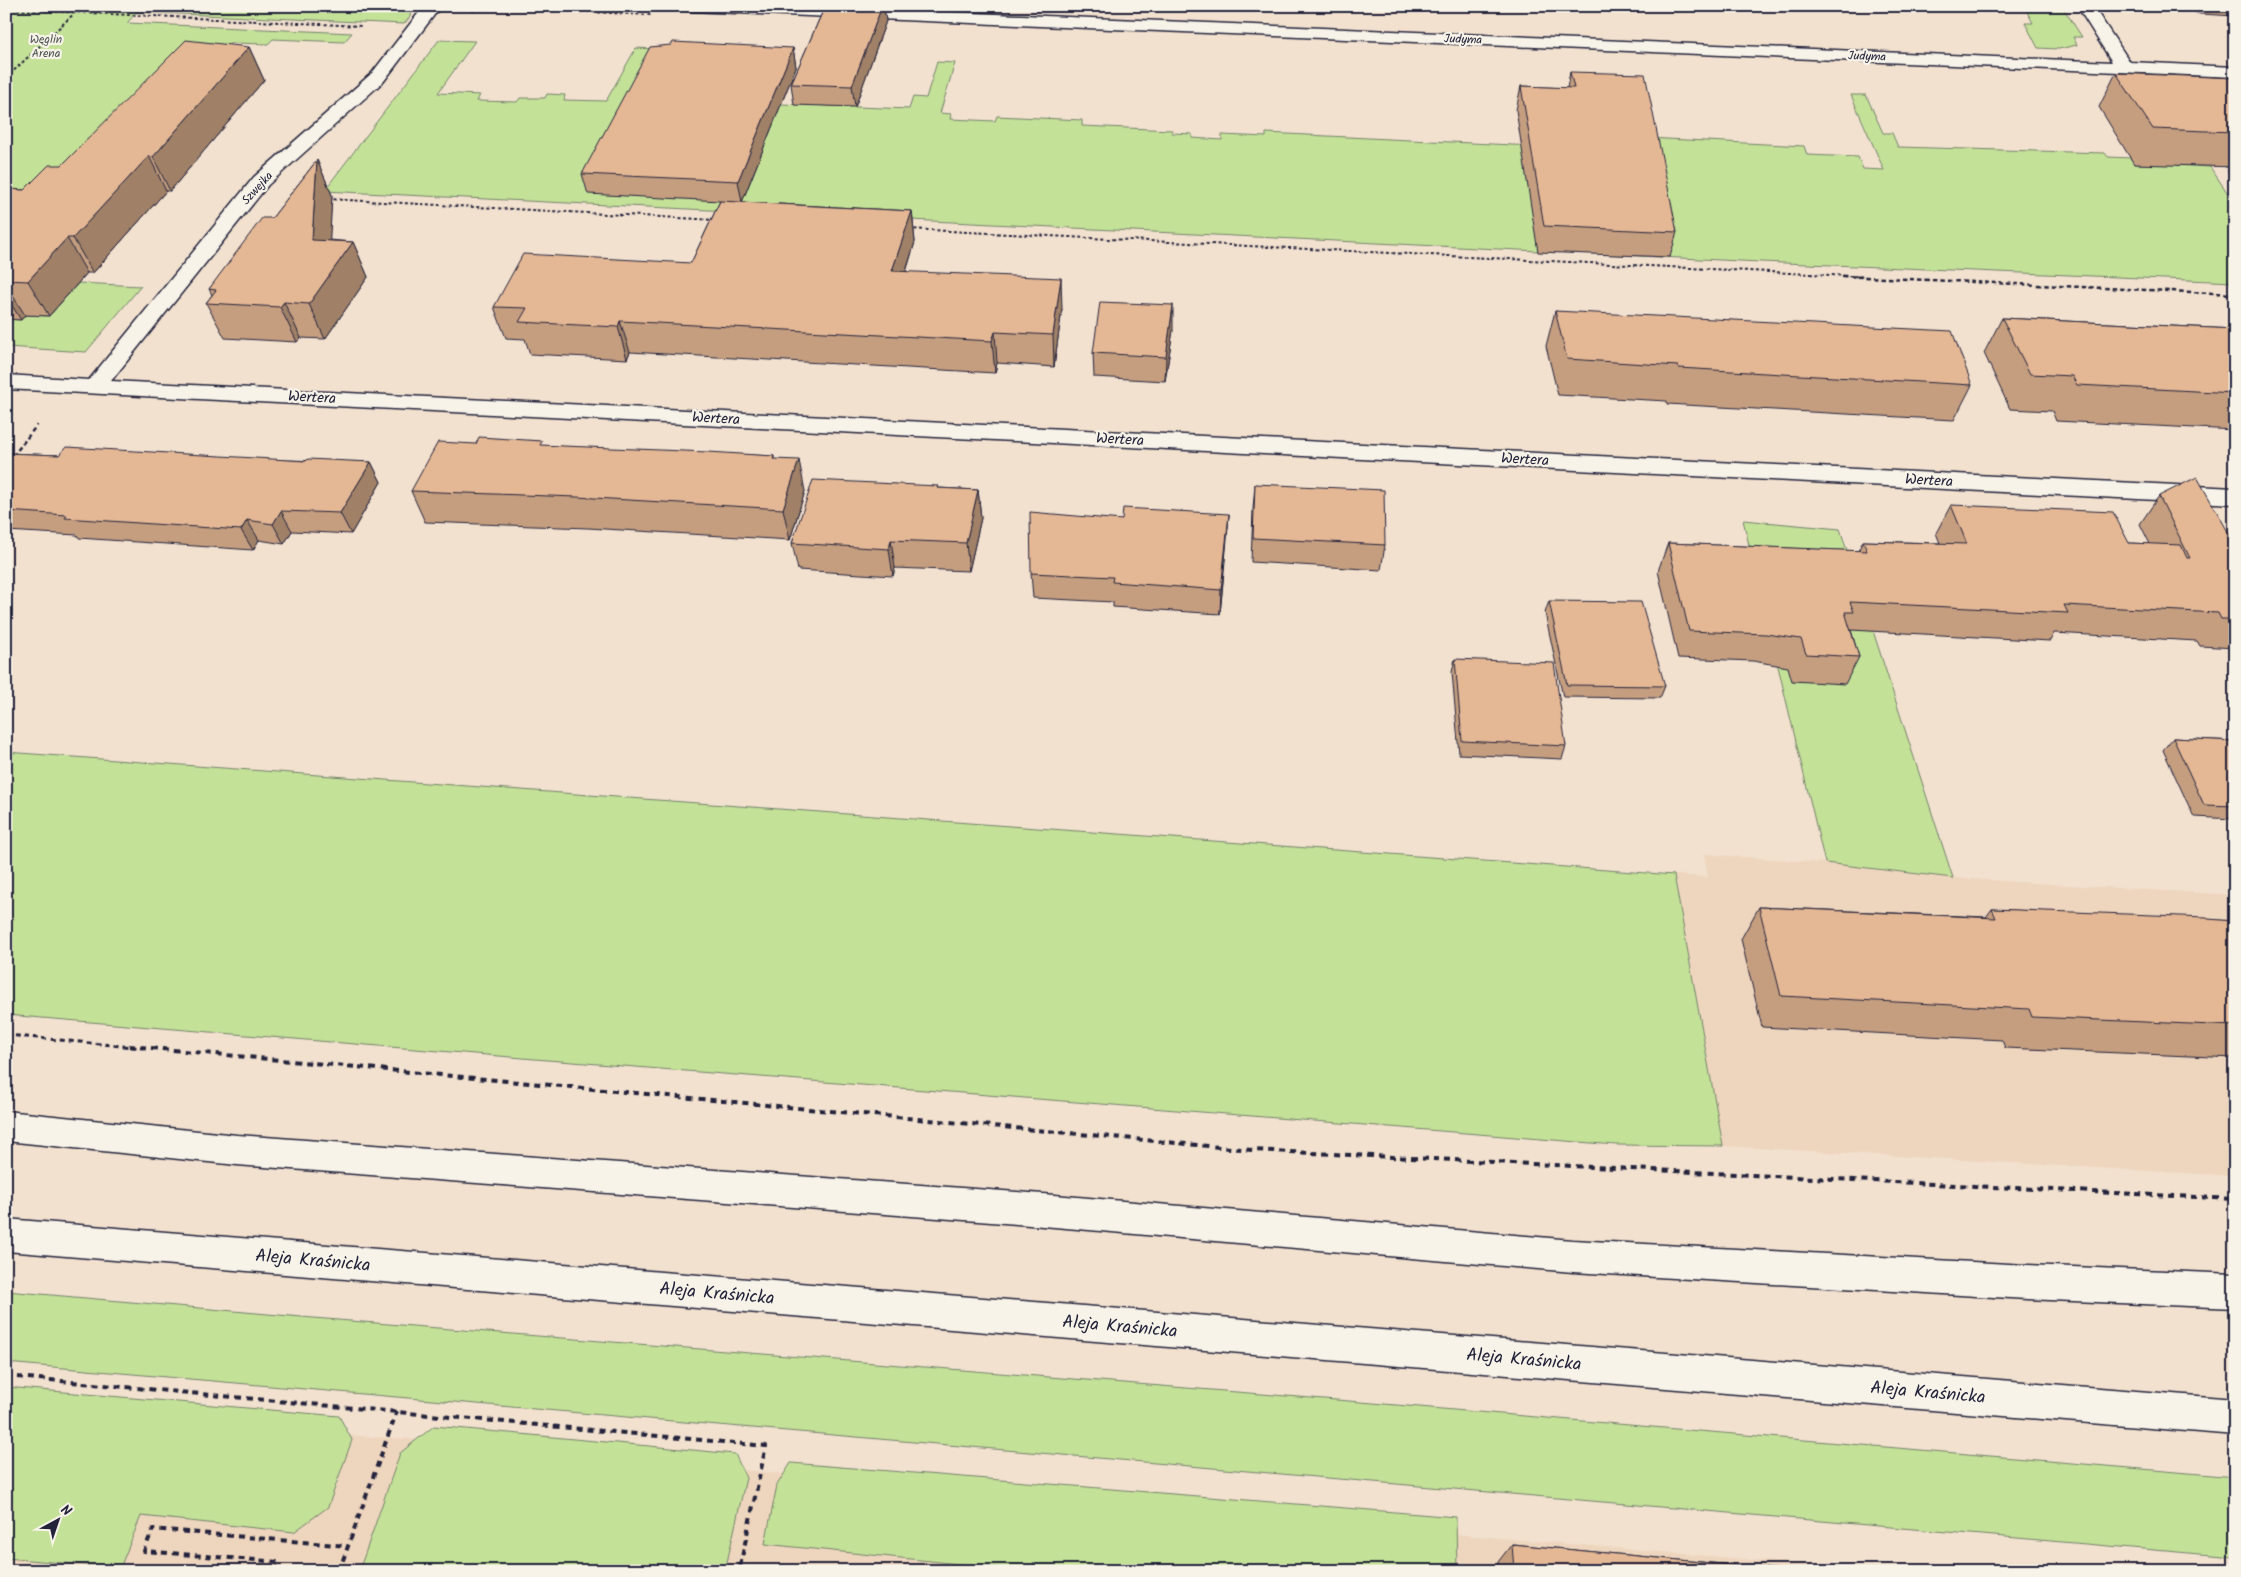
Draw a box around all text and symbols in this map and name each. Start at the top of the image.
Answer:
street label: Judyma [1444,29,1483,50]
park label: Węglin Arena [30,30,62,63]
street label: Judyma [1848,46,1887,67]
street label: Szwejka [237,167,278,209]
street label: Wertera [287,385,337,411]
street label: Wertera [691,406,741,432]
street label: Wertera [1095,427,1145,453]
street label: Wertera [1500,447,1550,473]
street label: Wertera [1904,468,1954,494]
street label: Aleja Kraśnicka [254,1242,371,1281]
street label: Aleja Kraśnicka [658,1275,775,1314]
street label: Aleja Kraśnicka [1061,1308,1178,1347]
street label: Aleja Kraśnicka [1465,1341,1582,1380]
street label: Aleja Kraśnicka [1869,1374,1986,1413]
north arrow [32,1494,82,1544]
text: N [55,1500,76,1522]

